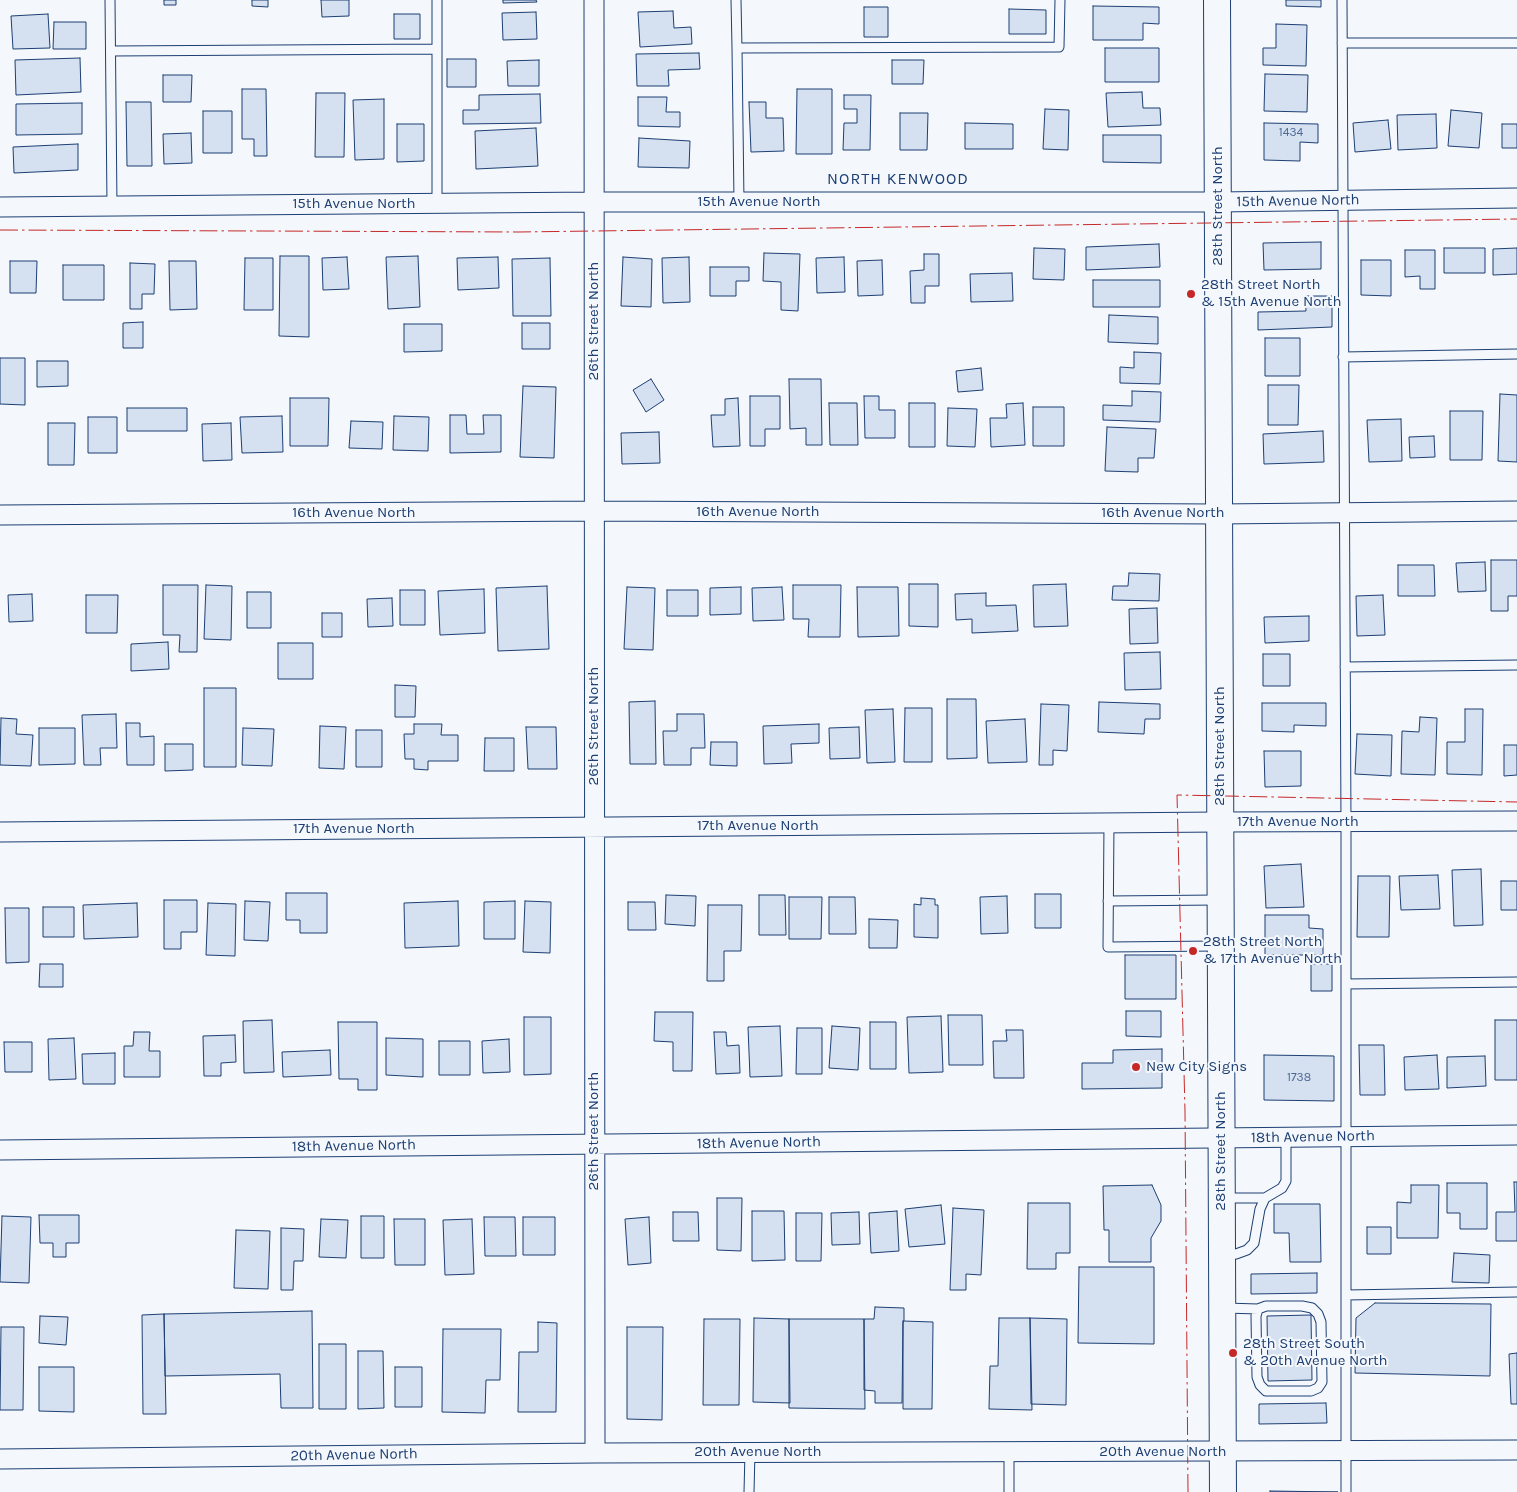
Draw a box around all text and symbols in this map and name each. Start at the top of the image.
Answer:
house number: 1434 [1279,126,1303,140]
street label: 28th Street North [1209,146,1227,266]
district label: NORTH KENWOOD [825,169,971,189]
street label: 15th Avenue North [1236,191,1360,211]
street label: 15th Avenue North [697,193,821,211]
street label: 15th Avenue North [292,195,416,213]
street label: 26th Street North [585,262,603,380]
place label: 28th Street North & 15th Avenue North [1201,276,1341,311]
marker: 28th Street North & 15th Avenue North [1185,288,1197,300]
street label: 16th Avenue North [696,503,820,521]
street label: 16th Avenue North [292,504,416,522]
street label: 16th Avenue North [1101,504,1225,522]
street label: 26th Street North [585,667,603,785]
street label: 28th Street North [1211,686,1229,806]
street label: 17th Avenue North [1237,813,1359,831]
street label: 17th Avenue North [697,817,819,835]
street label: 17th Avenue North [293,820,415,838]
place label: 28th Street North & 17th Avenue North [1203,933,1342,968]
marker: 28th Street North & 17th Avenue North [1187,945,1199,957]
place label: New City Signs [1146,1058,1247,1076]
marker: New City Signs [1130,1061,1142,1073]
house number: 1738 [1287,1071,1311,1085]
street label: 26th Street North [585,1072,603,1190]
street label: 28th Street North [1212,1091,1230,1211]
street label: 18th Avenue North [1251,1127,1375,1147]
street label: 18th Avenue North [697,1133,821,1153]
street label: 18th Avenue North [292,1136,416,1156]
place label: 28th Street South & 20th Avenue North [1243,1335,1388,1370]
marker: 28th Street South & 20th Avenue North [1227,1347,1239,1359]
street label: 20th Avenue North [694,1443,822,1461]
street label: 20th Avenue North [1099,1443,1227,1461]
street label: 20th Avenue North [290,1445,418,1465]

